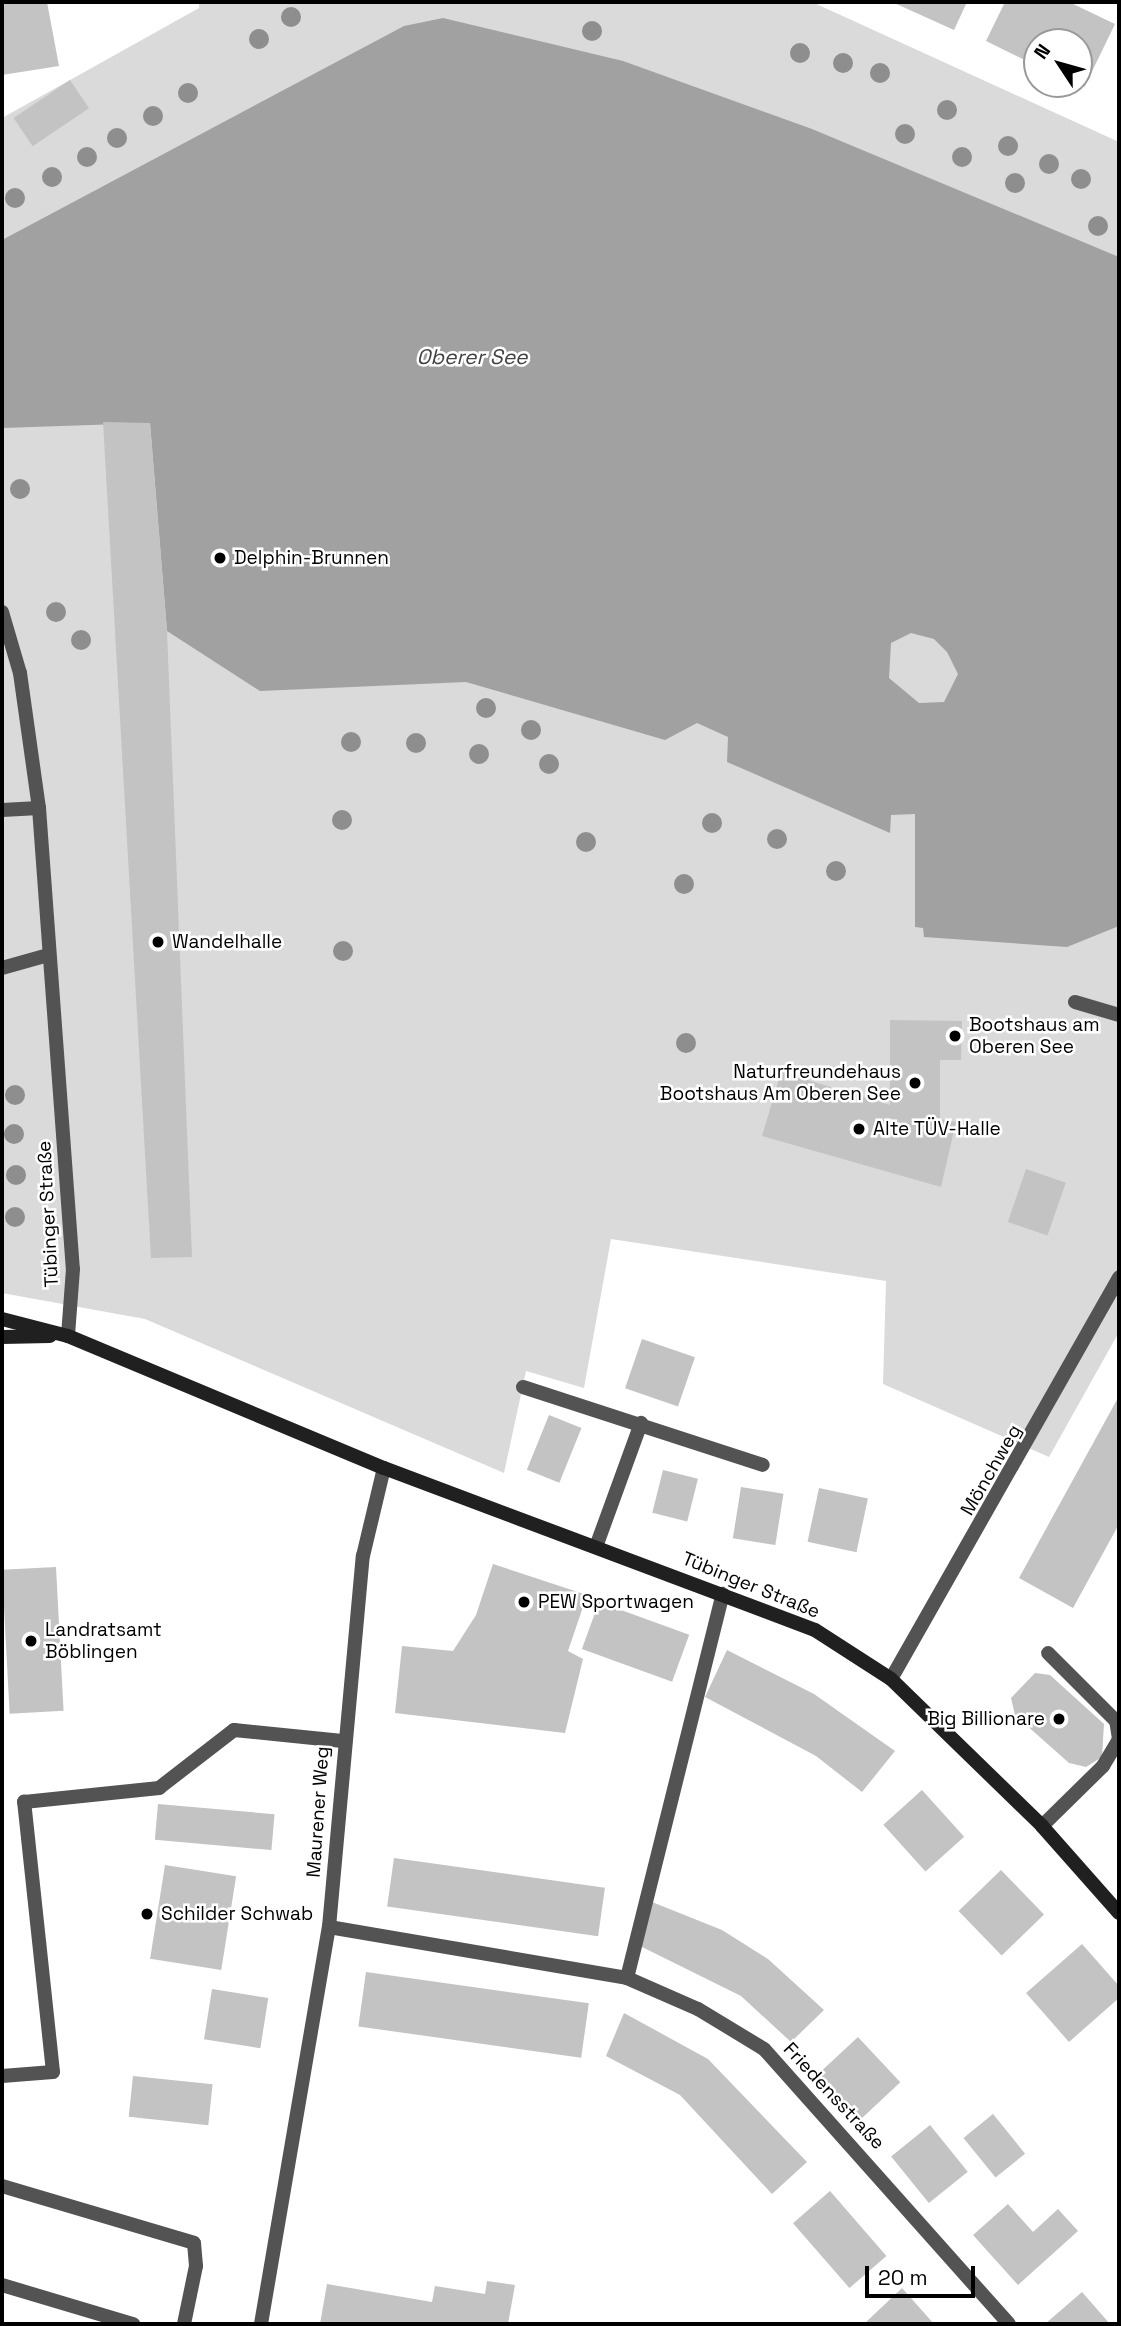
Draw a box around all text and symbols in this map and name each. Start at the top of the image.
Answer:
north arrow [1023,28,1093,98]
text: N [1028,39,1056,64]
water label: Oberer See [416,344,528,370]
place label: Delphin-Brunnen [234,547,389,569]
marker: Delphin-Brunnen [212,550,228,566]
place label: Wandelhalle [172,931,282,953]
marker: Wandelhalle [150,934,166,950]
place label: Bootshaus am Oberen See [969,1014,1100,1058]
marker: Bootshaus am Oberen See [947,1028,963,1044]
place label: Naturfreundehaus Bootshaus Am Oberen See [660,1061,901,1105]
marker: Naturfreundehaus Bootshaus Am Oberen See [907,1075,923,1091]
place label: Alte TÜV-Halle [873,1118,1001,1140]
marker: Alte TÜV-Halle [851,1121,867,1137]
street label: Tübinger Straße [33,1140,63,1288]
street label: Mönchweg [956,1420,1026,1520]
street label: Tübinger Straße [679,1547,823,1623]
place label: PEW Sportwagen [538,1591,694,1613]
marker: PEW Sportwagen [516,1594,532,1610]
place label: Landratsamt Böblingen [45,1619,162,1663]
marker: Landratsamt Böblingen [23,1633,39,1649]
place label: Big Billionare [927,1708,1045,1730]
marker: Big Billionare [1051,1711,1067,1727]
street label: Maurener Weg [302,1746,334,1878]
place label: Schilder Schwab [161,1903,313,1925]
marker: Schilder Schwab [139,1906,155,1922]
street label: Friedensstraße [779,2038,889,2154]
scale bar [869,2252,979,2296]
text: 20 m [878,2264,928,2291]

